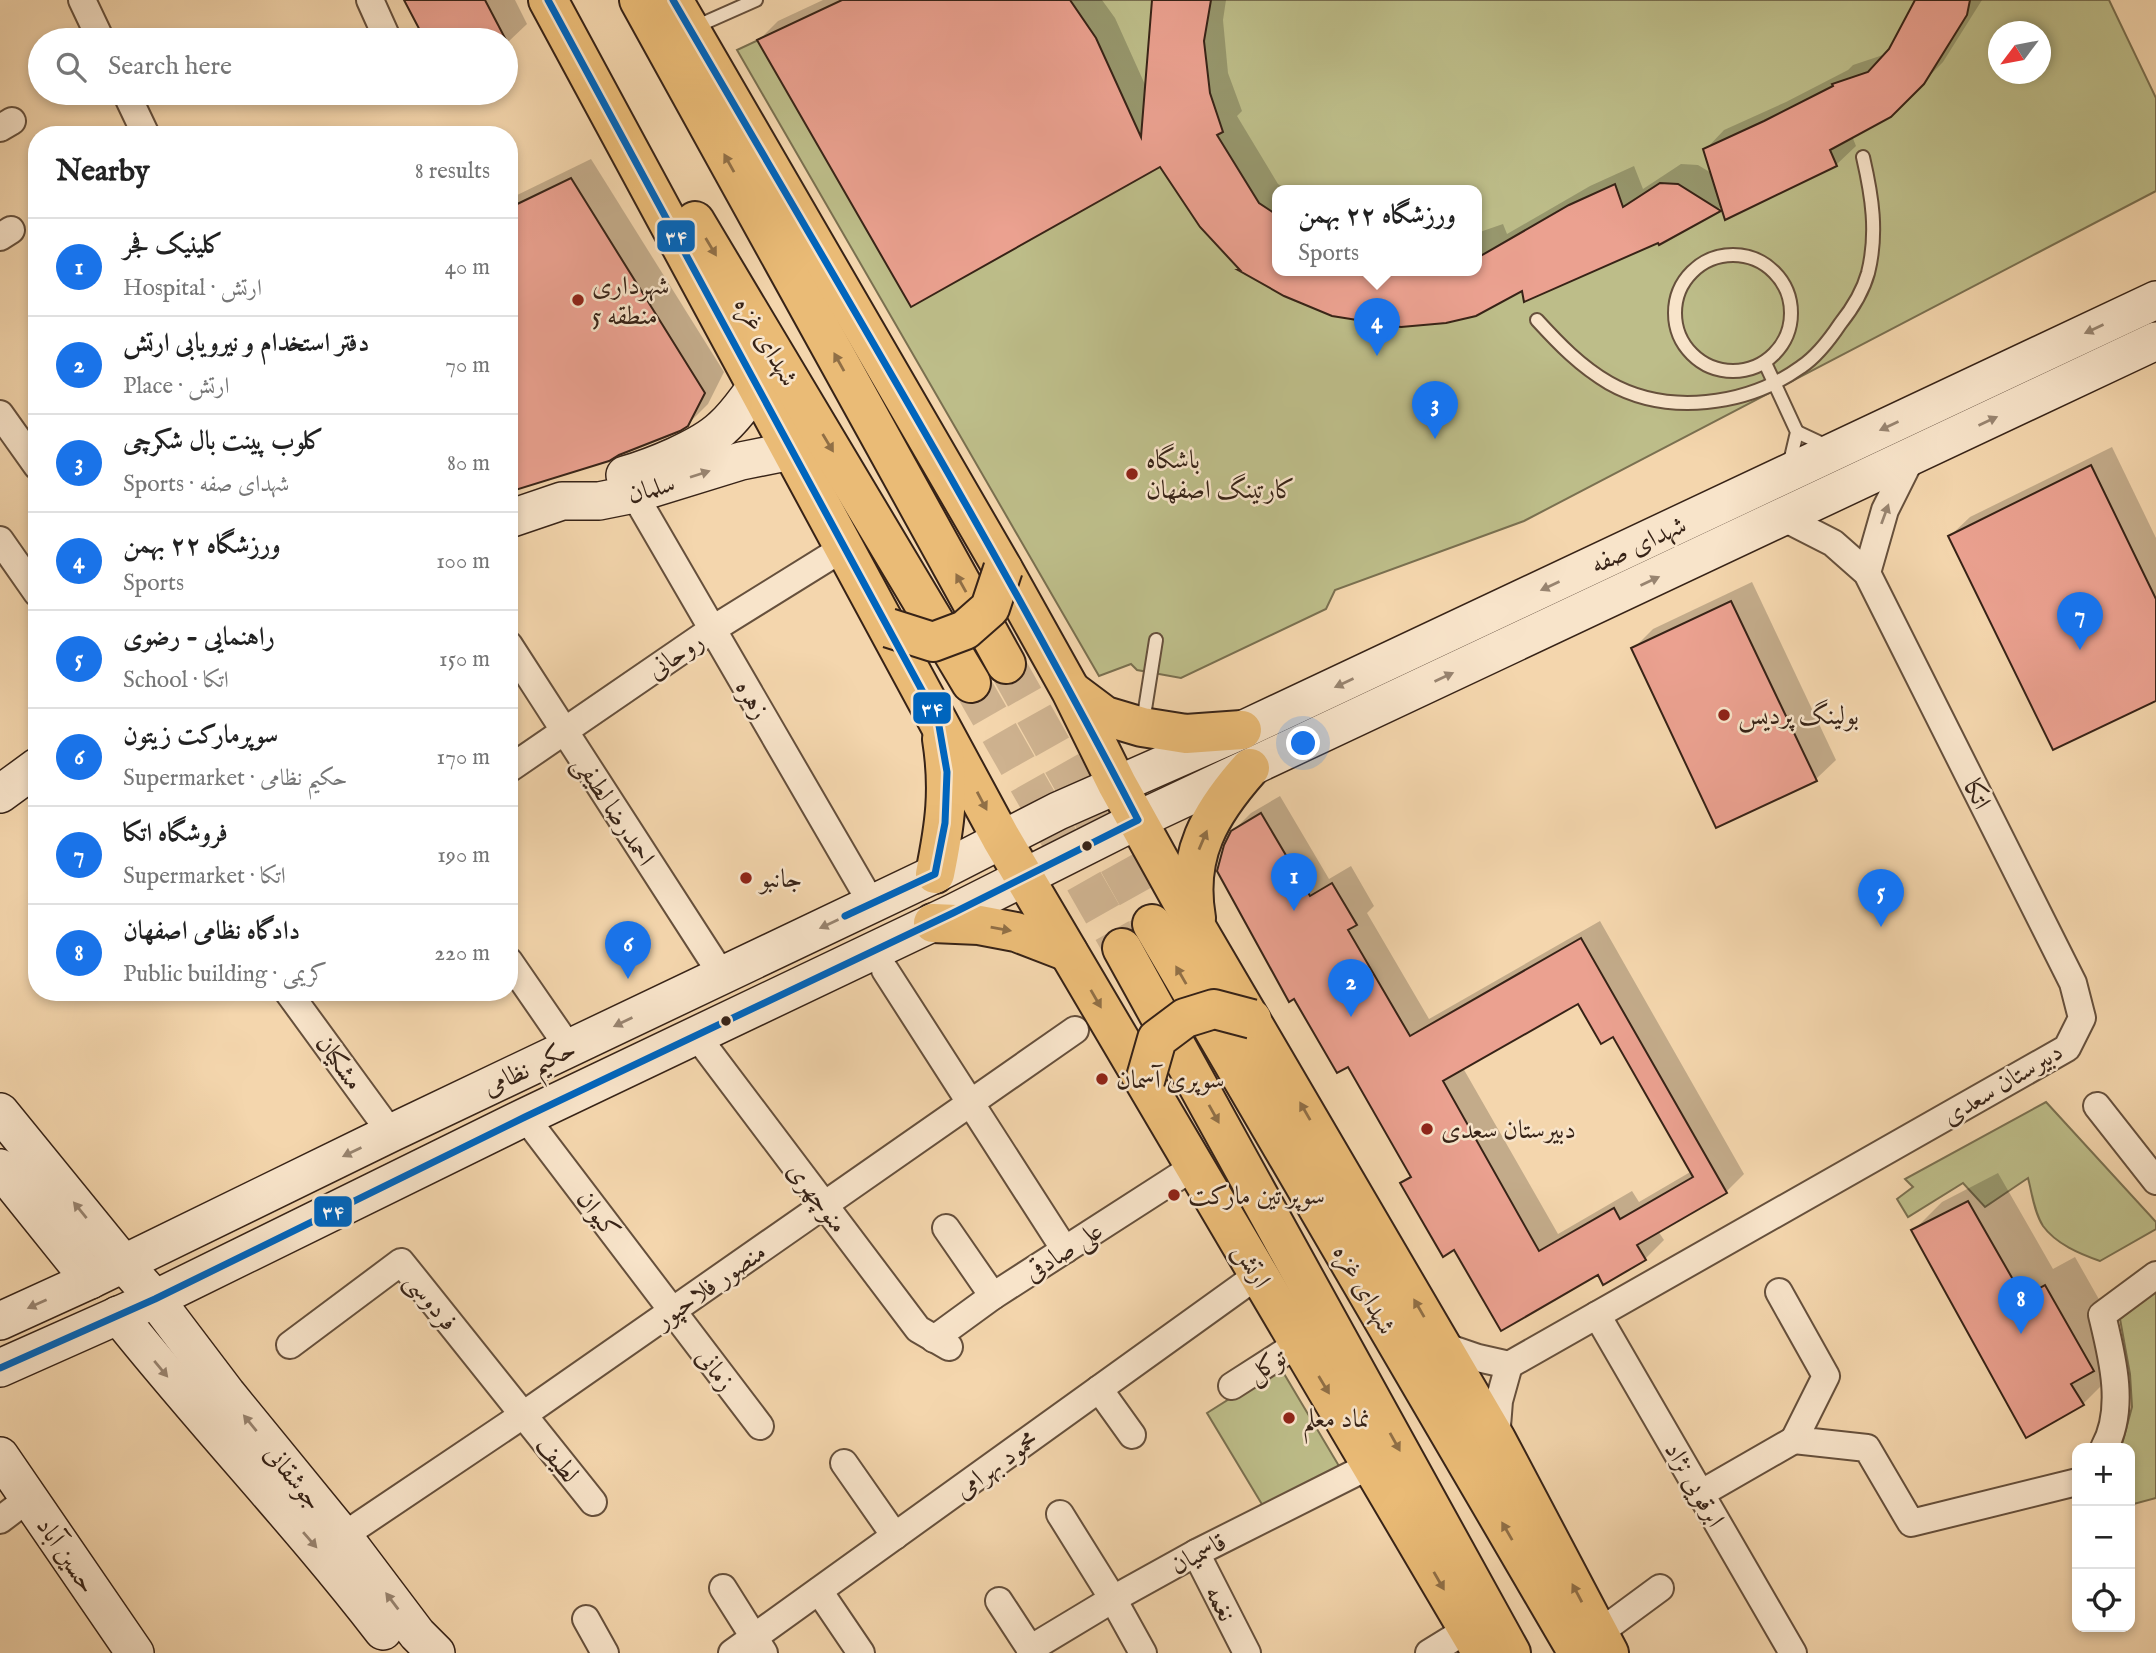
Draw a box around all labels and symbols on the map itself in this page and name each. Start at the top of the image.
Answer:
north arrow [1988,21,2051,84]
one-way arrow [723,154,735,173]
line badge: ۳۴ [656,219,696,253]
text: ۳۴ [665,226,687,250]
one-way arrow [705,238,718,257]
place label: شهرداری منطقه 5 [592,270,669,333]
street label: شهدای غزه [726,291,805,393]
marker: شهرداری منطقه 5 [570,292,586,308]
pin: 4 [1354,298,1400,356]
one-way arrow [2084,323,2104,335]
one-way arrow [833,353,845,372]
pin: 3 [1412,381,1458,439]
one-way arrow [1978,415,1998,427]
one-way arrow [1878,421,1899,432]
one-way arrow [822,433,834,452]
place label: باشگاه کارتینگ اصفهان [1146,443,1295,507]
marker: باشگاه کارتینگ اصفهان [1124,466,1140,482]
street label: سلمان [624,467,679,512]
one-way arrow [690,469,711,479]
one-way arrow [1880,503,1891,524]
street label: شهدای صفه [1585,509,1692,582]
one-way arrow [955,573,967,593]
one-way arrow [1639,575,1660,586]
one-way arrow [1540,580,1560,592]
pin: 7 [2057,592,2103,650]
street label: روحانی [641,625,711,687]
one-way arrow [1433,672,1454,683]
street label: زهره [727,674,776,726]
one-way arrow [1334,677,1354,688]
line badge: ۳۴ [912,691,952,725]
text: ۳۴ [921,698,943,722]
place label: بولینگ پردیس [1738,699,1859,733]
marker: بولینگ پردیس [1716,707,1732,723]
your location [1286,726,1320,760]
street label: احمدرضا لطیفی [565,749,662,873]
street label: اتکا [1955,774,1998,815]
one-way arrow [976,791,987,811]
one-way arrow [1198,829,1209,850]
unlabelled marker [1080,839,1094,853]
pin: 1 [1271,853,1317,911]
place label: جانبو [757,863,802,896]
pin: 5 [1858,869,1904,927]
marker: جانبو [738,870,754,886]
one-way arrow [819,918,839,930]
pin: 6 [605,921,651,979]
one-way arrow [990,924,1012,935]
pin: 2 [1328,959,1374,1017]
one-way arrow [1176,965,1188,985]
one-way arrow [1090,989,1102,1009]
unlabelled marker [719,1014,733,1028]
one-way arrow [613,1016,633,1028]
street label: مشکیان [307,1028,370,1097]
street label: حکیم نظامی [478,1033,585,1111]
street label: دبیرستان سعدی [1936,1035,2069,1133]
place label: سوپری آسمان [1116,1064,1224,1097]
marker: سوپری آسمان [1094,1071,1110,1087]
one-way arrow [1299,1102,1311,1121]
one-way arrow [1208,1105,1220,1124]
place label: دبیرستان سعدی [1441,1114,1576,1147]
marker: دبیرستان سعدی [1419,1121,1435,1137]
one-way arrow [342,1146,362,1157]
street label: منوچهری [779,1155,854,1240]
place label: سوپر تین مارکت [1188,1180,1325,1213]
street label: کیوان [569,1184,627,1246]
marker: سوپر تین مارکت [1166,1187,1182,1203]
line badge: ۳۴ [313,1195,353,1228]
one-way arrow [73,1201,88,1218]
text: ۳۴ [322,1201,344,1225]
street label: علی صادقی [1018,1215,1110,1291]
street label: منصور فلاحپور [646,1236,773,1338]
street label: ارتش [1226,1237,1278,1294]
street label: شهدای غزه [1325,1239,1403,1341]
street label: فردوسی [396,1266,465,1339]
pin: 8 [1998,1276,2044,1334]
one-way arrow [26,1299,47,1310]
one-way arrow [1413,1299,1425,1318]
street label: توکل [1241,1341,1294,1391]
street label: زمانی [688,1342,742,1398]
one-way arrow [153,1360,168,1377]
one-way arrow [1317,1375,1330,1394]
place label: نماد معلم [1303,1403,1370,1444]
marker: نماد معلم [1281,1410,1297,1426]
one-way arrow [243,1414,258,1432]
street label: محمود بهرامی [948,1424,1045,1507]
street label: لطیف [528,1430,586,1490]
one-way arrow [1389,1433,1401,1452]
street label: ابرقویی نژاد [1656,1436,1731,1533]
street label: جوشقانی [256,1438,329,1518]
street label: حسین آباد [28,1511,103,1601]
one-way arrow [1501,1521,1513,1540]
street label: قاسمیان [1165,1526,1232,1583]
one-way arrow [302,1531,318,1549]
one-way arrow [1433,1571,1445,1590]
street label: نغمه [1197,1580,1243,1627]
one-way arrow [1572,1583,1583,1603]
one-way arrow [385,1592,399,1610]

